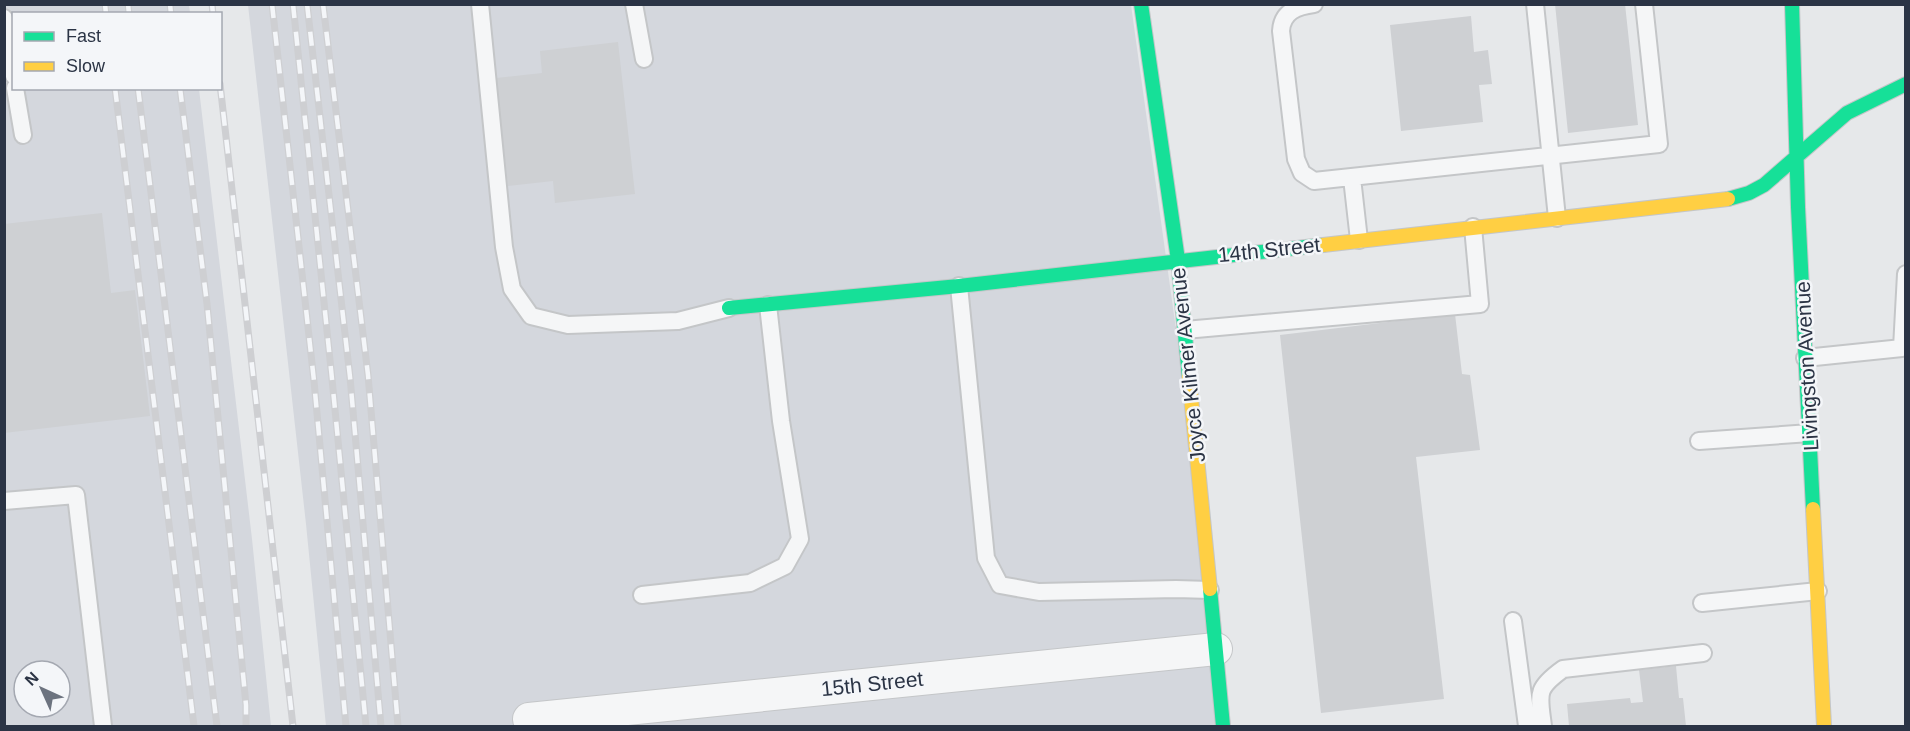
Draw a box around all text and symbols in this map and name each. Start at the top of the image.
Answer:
legend [12,12,222,90]
text: Fast [66,26,101,46]
text: Slow [66,56,106,76]
street label: 14th Street [1217,233,1321,266]
street label: Joyce Kilmer Avenue [1166,267,1209,464]
street label: Livingston Avenue [1791,280,1822,452]
north arrow [12,659,72,719]
street label: 15th Street [820,667,924,700]
text: N [22,669,42,689]

